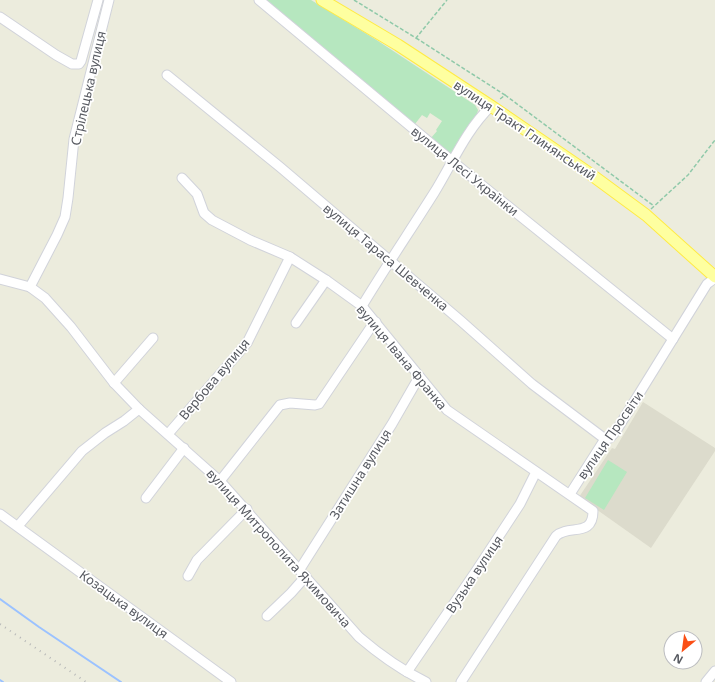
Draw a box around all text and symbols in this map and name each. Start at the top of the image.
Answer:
street label: Стрілецька вулиця [66,29,110,147]
street label: вулиця Тракт Глинянський [450,76,600,184]
street label: вулиця Лесі Українки [408,122,522,220]
street label: вулиця Тараса Шевченка [320,199,452,315]
street label: вулиця Івана Франка [353,301,451,413]
street label: Вербова вулиця [175,334,253,424]
street label: вулиця Просвіти [573,387,647,483]
street label: Затишна вулиця [325,425,395,523]
street label: вулиця Митрополита Яхимовича [203,465,355,631]
street label: Вузька вулиця [441,532,507,616]
street label: Козацька вулиця [76,566,172,642]
north arrow [663,630,703,670]
text: N [670,650,685,668]

